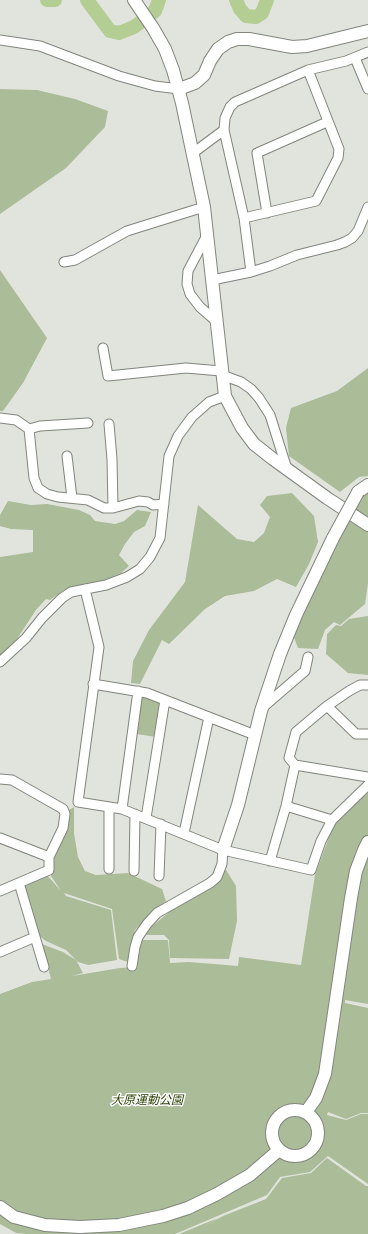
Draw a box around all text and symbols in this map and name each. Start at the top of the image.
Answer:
park label: 大原運動公園 [111,1093,183,1107]

